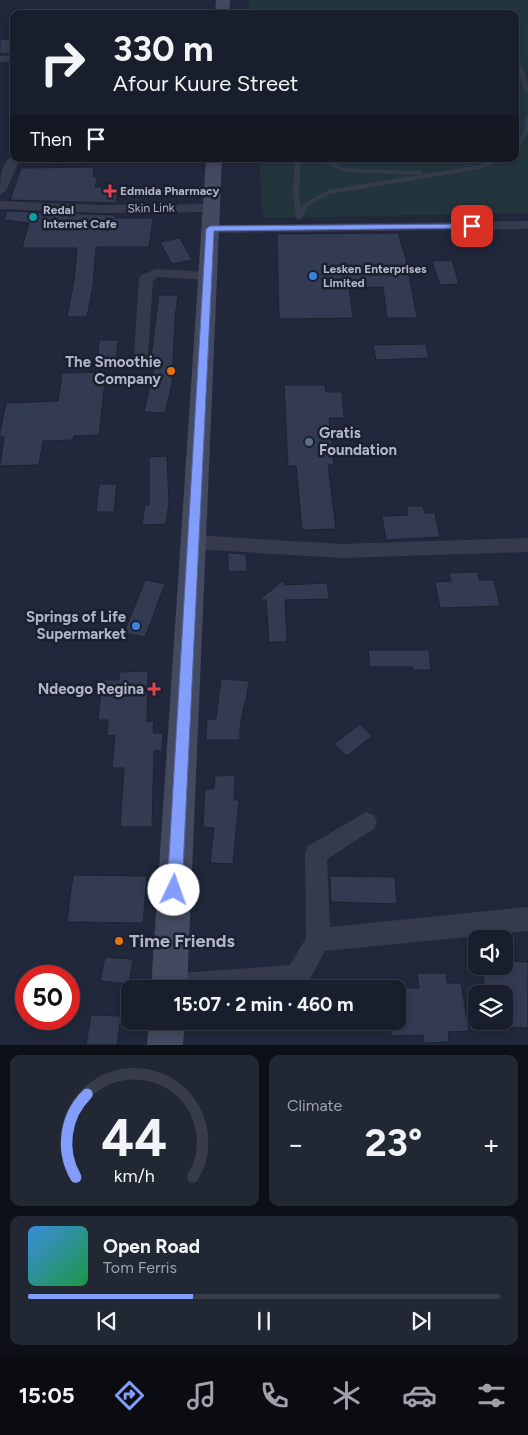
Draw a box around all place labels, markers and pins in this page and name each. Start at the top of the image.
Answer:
place label: Edmida Pharmacy [120,184,219,198]
marker: Edmida Pharmacy [104,185,116,197]
place label: Redal Internet Cafe [43,203,117,231]
pin [451,205,493,247]
marker: Redal Internet Cafe [27,211,39,223]
place label: Lesken Enterprises Limited [323,262,427,290]
marker: Lesken Enterprises Limited [307,270,319,282]
place label: The Smoothie Company [65,353,162,388]
marker: The Smoothie Company [165,365,177,377]
place label: Gratis Foundation [319,424,397,459]
marker: Gratis Foundation [303,436,315,448]
place label: Springs of Life Supermarket [26,608,127,643]
marker: Springs of Life Supermarket [130,620,142,632]
place label: Ndeogo Regina [38,680,144,698]
marker: Ndeogo Regina [148,683,160,695]
place label: Time Friends [129,930,235,952]
marker: Time Friends [113,935,125,947]

